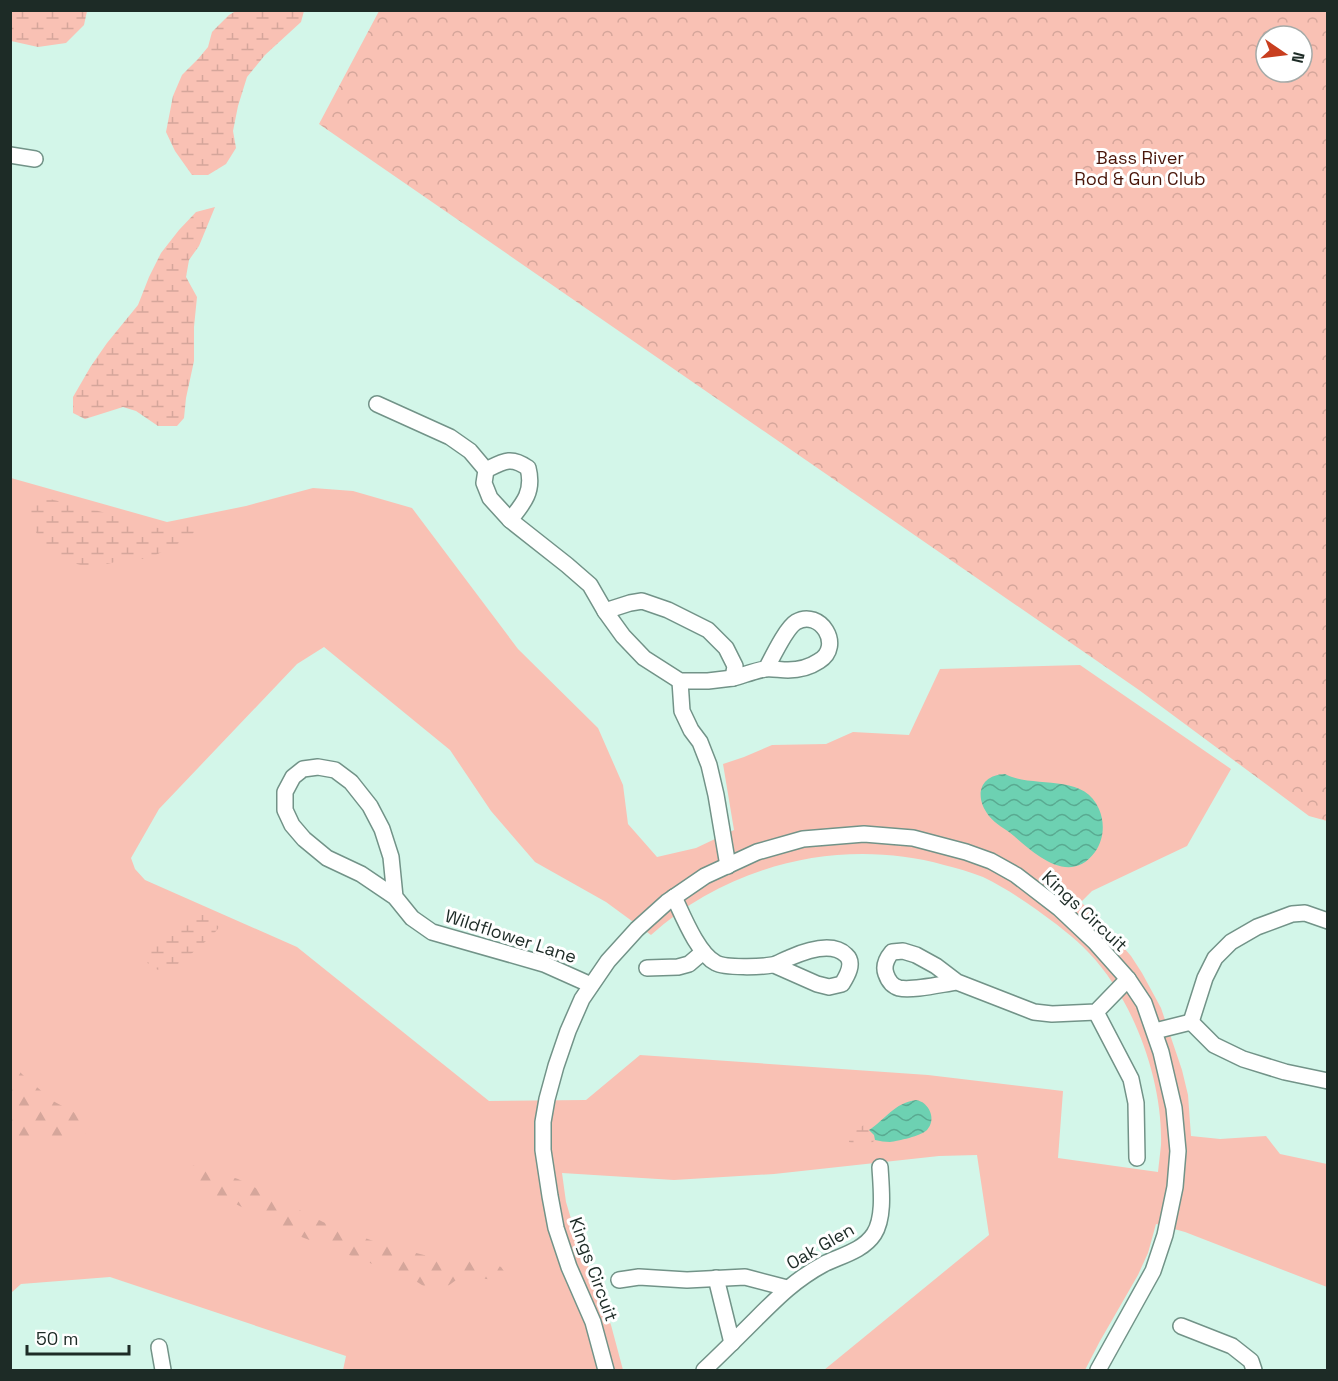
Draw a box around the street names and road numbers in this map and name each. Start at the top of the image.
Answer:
street label: Kings Circuit [1037,865,1133,957]
street label: Wildflower Lane [442,904,580,968]
street label: Kings Circuit [565,1214,623,1324]
street label: Oak Glen [782,1217,858,1275]

